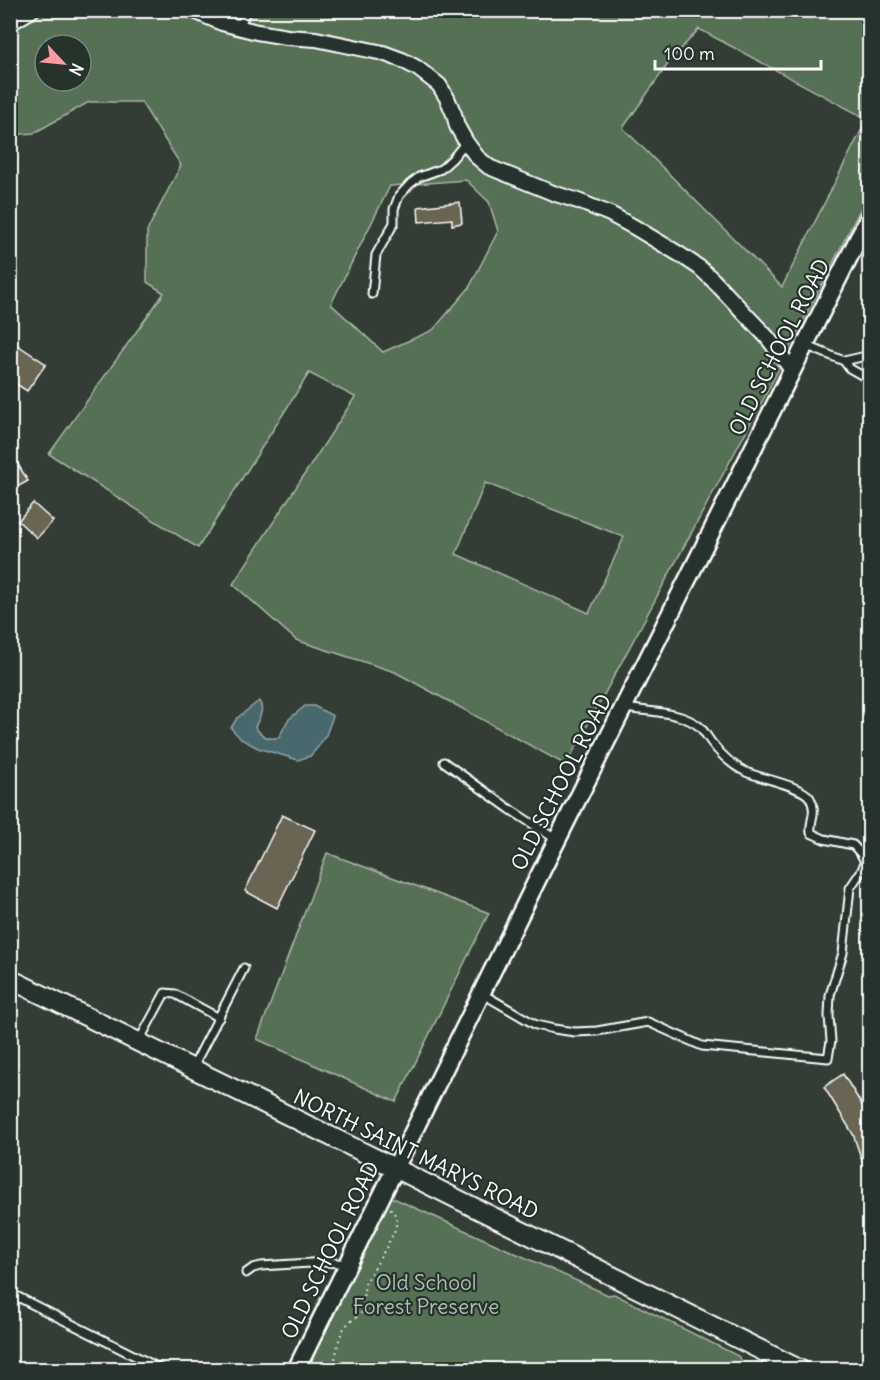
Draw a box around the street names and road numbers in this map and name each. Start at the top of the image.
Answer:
street label: OLD SCHOOL ROAD [723,254,835,440]
street label: OLD SCHOOL ROAD [505,689,617,875]
street label: NORTH SAINT MARYS ROAD [289,1083,543,1225]
street label: OLD SCHOOL ROAD [275,1157,385,1343]

